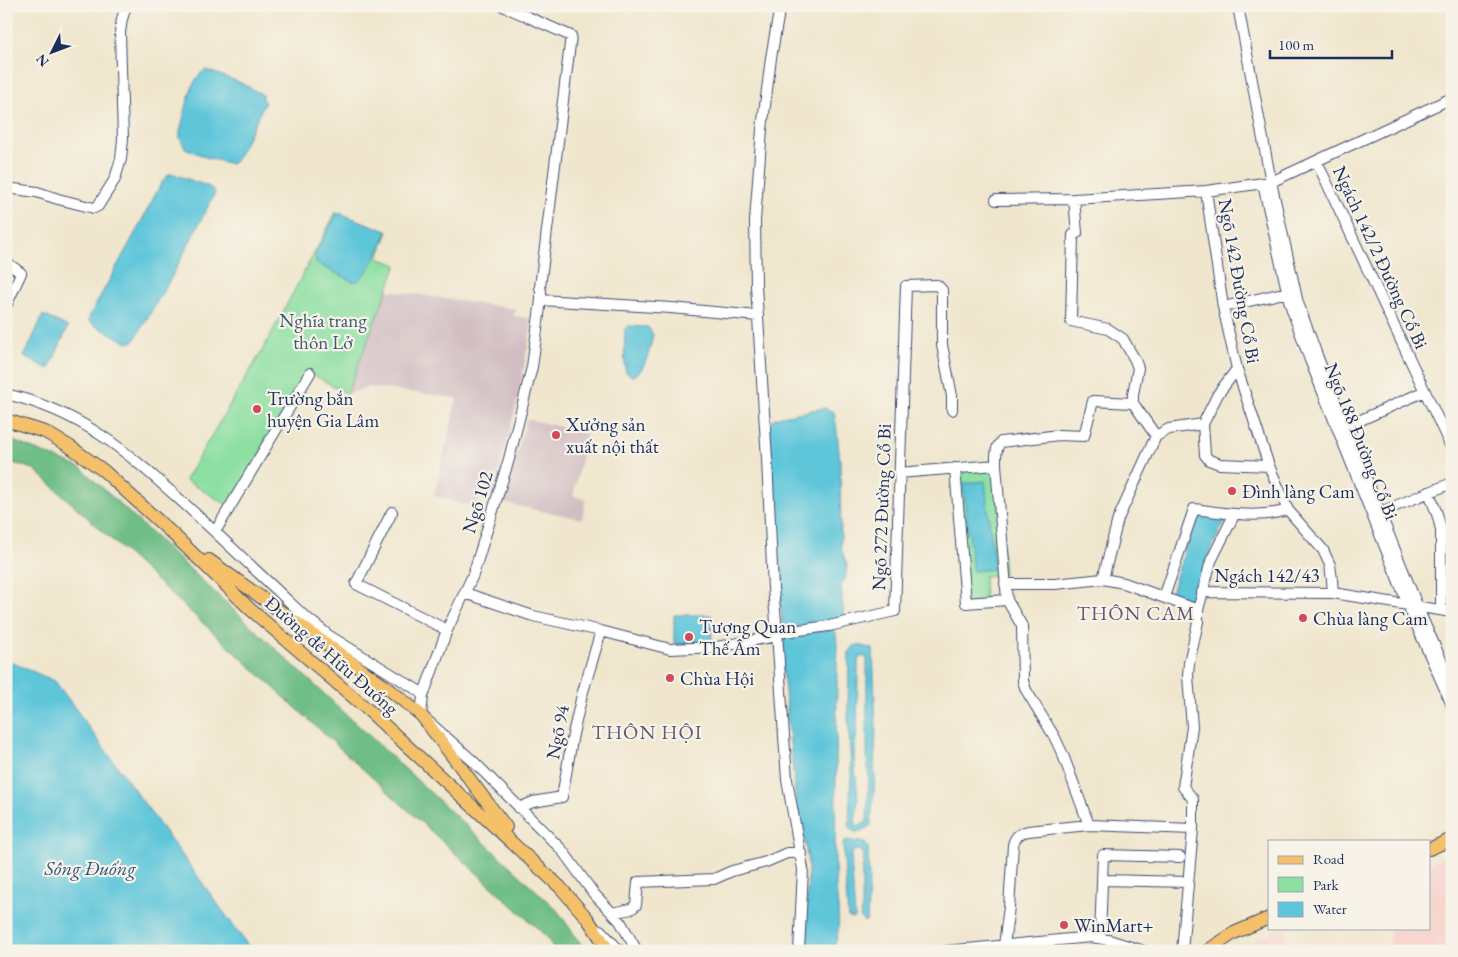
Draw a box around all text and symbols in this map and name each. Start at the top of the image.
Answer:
north arrow [28,28,78,78]
scale bar [1270,28,1393,60]
text: 100 m [1278,35,1315,54]
text: N [31,50,53,71]
street label: Ngách 142/2 Đường Cổ Bi [1327,162,1434,353]
street label: Ngõ 142 Đường Cổ Bi [1213,197,1266,366]
park label: Nghĩa trang thôn Lở [279,308,367,355]
street label: Ngõ 188 Đường Cổ Bi [1319,359,1405,524]
place label: Trường bắn huyện Gia Lâm [267,386,379,433]
marker: Trường bắn huyện Gia Lâm [251,403,263,415]
place label: Xưởng sản xuất nội thất [565,412,659,459]
street label: Ngõ 272 Đường Cổ Bi [866,423,897,591]
marker: Xưởng sản xuất nội thất [550,429,562,441]
street label: Ngõ 102 [456,468,499,536]
place label: Đình làng Cam [1242,479,1355,504]
marker: Đình làng Cam [1226,485,1238,497]
street label: Ngách 142/43 [1214,563,1320,588]
street label: Đường đê Hữu Đuống [260,590,404,721]
district label: THÔN CAM [1077,600,1195,626]
place label: Chùa làng Cam [1313,606,1428,631]
marker: Chùa làng Cam [1297,612,1309,624]
place label: Tượng Quan Thế Âm [699,614,796,661]
marker: Tượng Quan Thế Âm [683,631,695,643]
place label: Chùa Hội [680,666,754,691]
marker: Chùa Hội [664,672,676,684]
street label: Ngõ 94 [540,702,575,761]
district label: THÔN HỘI [592,719,702,745]
legend [1268,840,1430,930]
text: Road [1313,849,1345,868]
water label: Sông Đuống [43,855,136,881]
text: Park [1313,875,1340,894]
text: Water [1313,899,1347,918]
place label: WinMart+ [1074,913,1154,938]
marker: WinMart+ [1058,919,1070,931]

